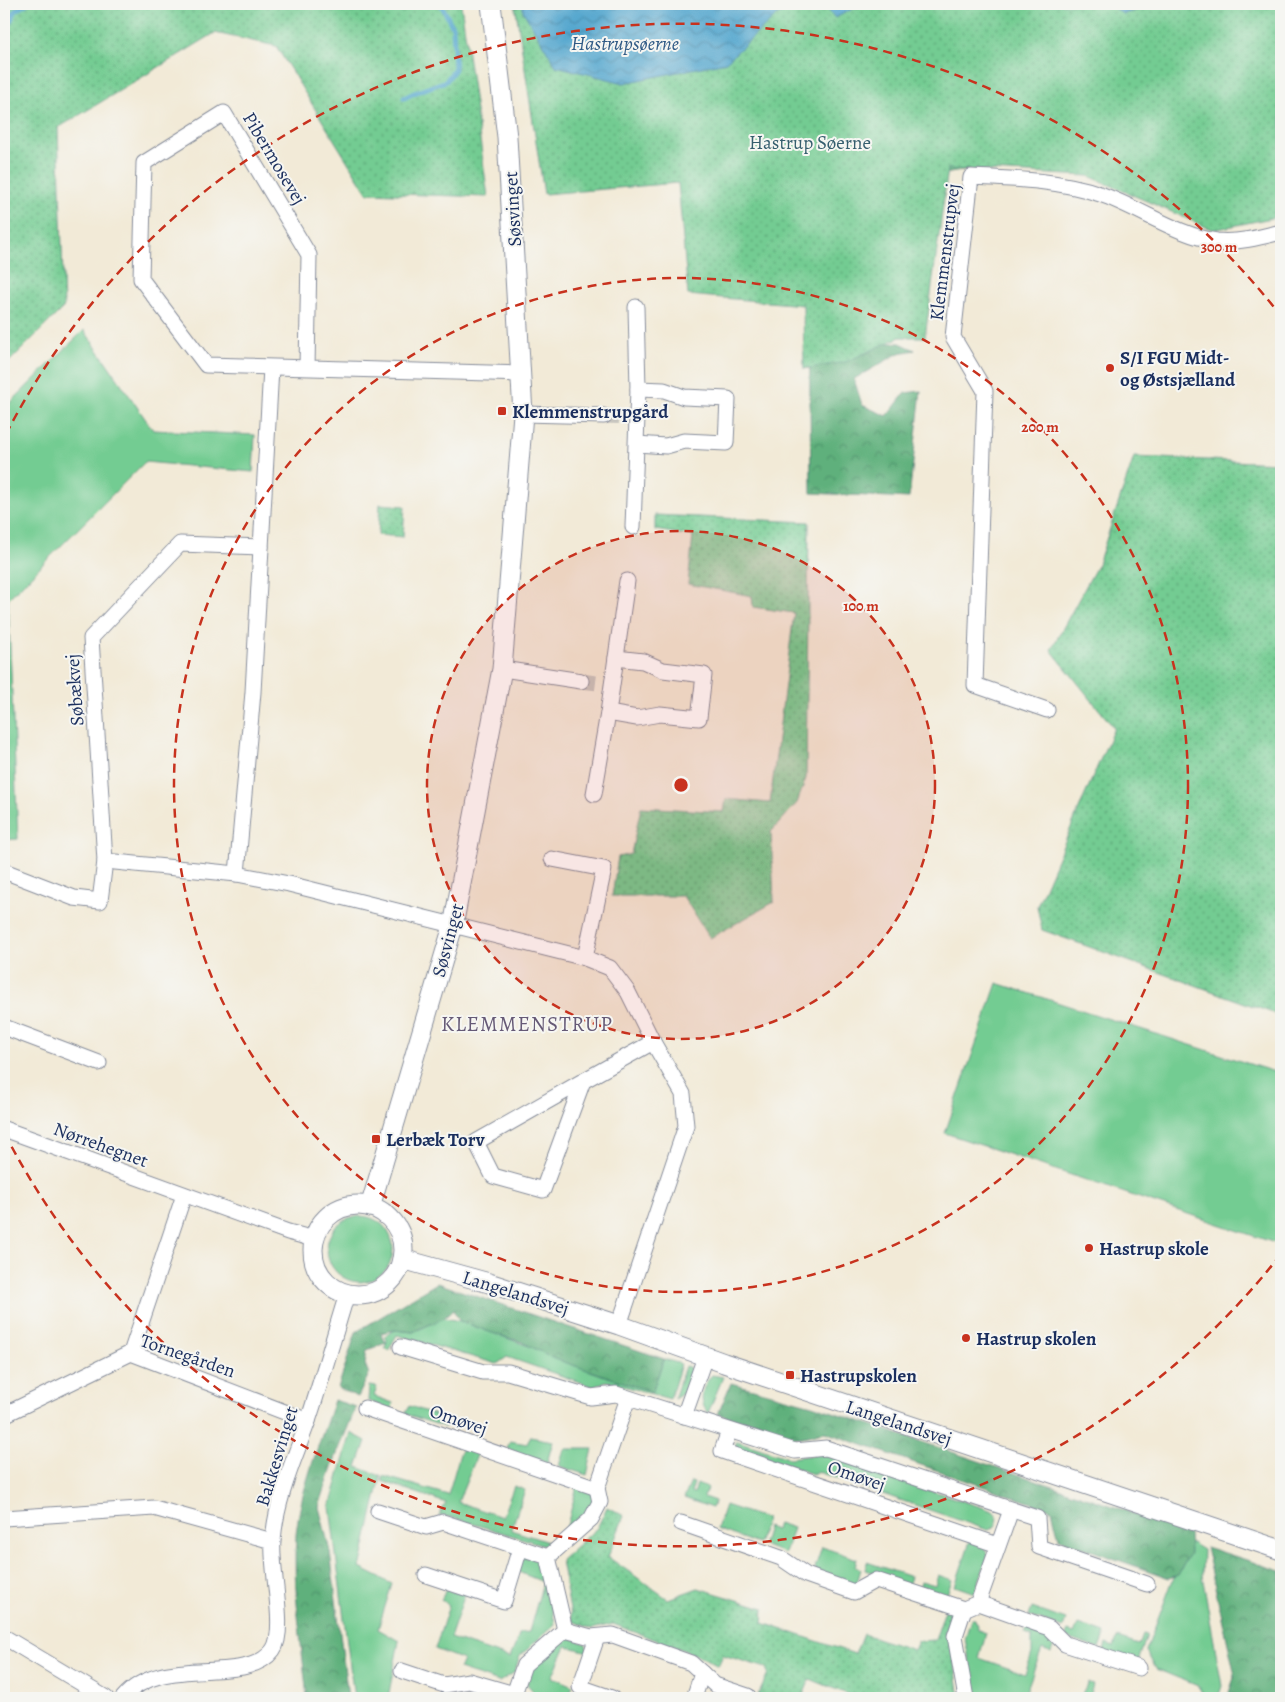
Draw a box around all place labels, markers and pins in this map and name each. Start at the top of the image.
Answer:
place label: S/I FGU Midt- og Østsjælland [1120,345,1236,393]
marker: S/I FGU Midt- og Østsjælland [1104,362,1116,374]
place label: Klemmenstrupgård [512,399,669,425]
marker: Klemmenstrupgård [496,405,508,417]
centre of rings [672,776,690,794]
place label: Lerbæk Torv [386,1127,486,1153]
marker: Lerbæk Torv [370,1133,382,1145]
place label: Hastrup skole [1099,1236,1209,1262]
marker: Hastrup skole [1083,1242,1095,1254]
place label: Hastrup skolen [976,1326,1097,1352]
marker: Hastrup skolen [960,1332,972,1344]
place label: Hastrupskolen [800,1363,917,1389]
marker: Hastrupskolen [784,1369,796,1381]

